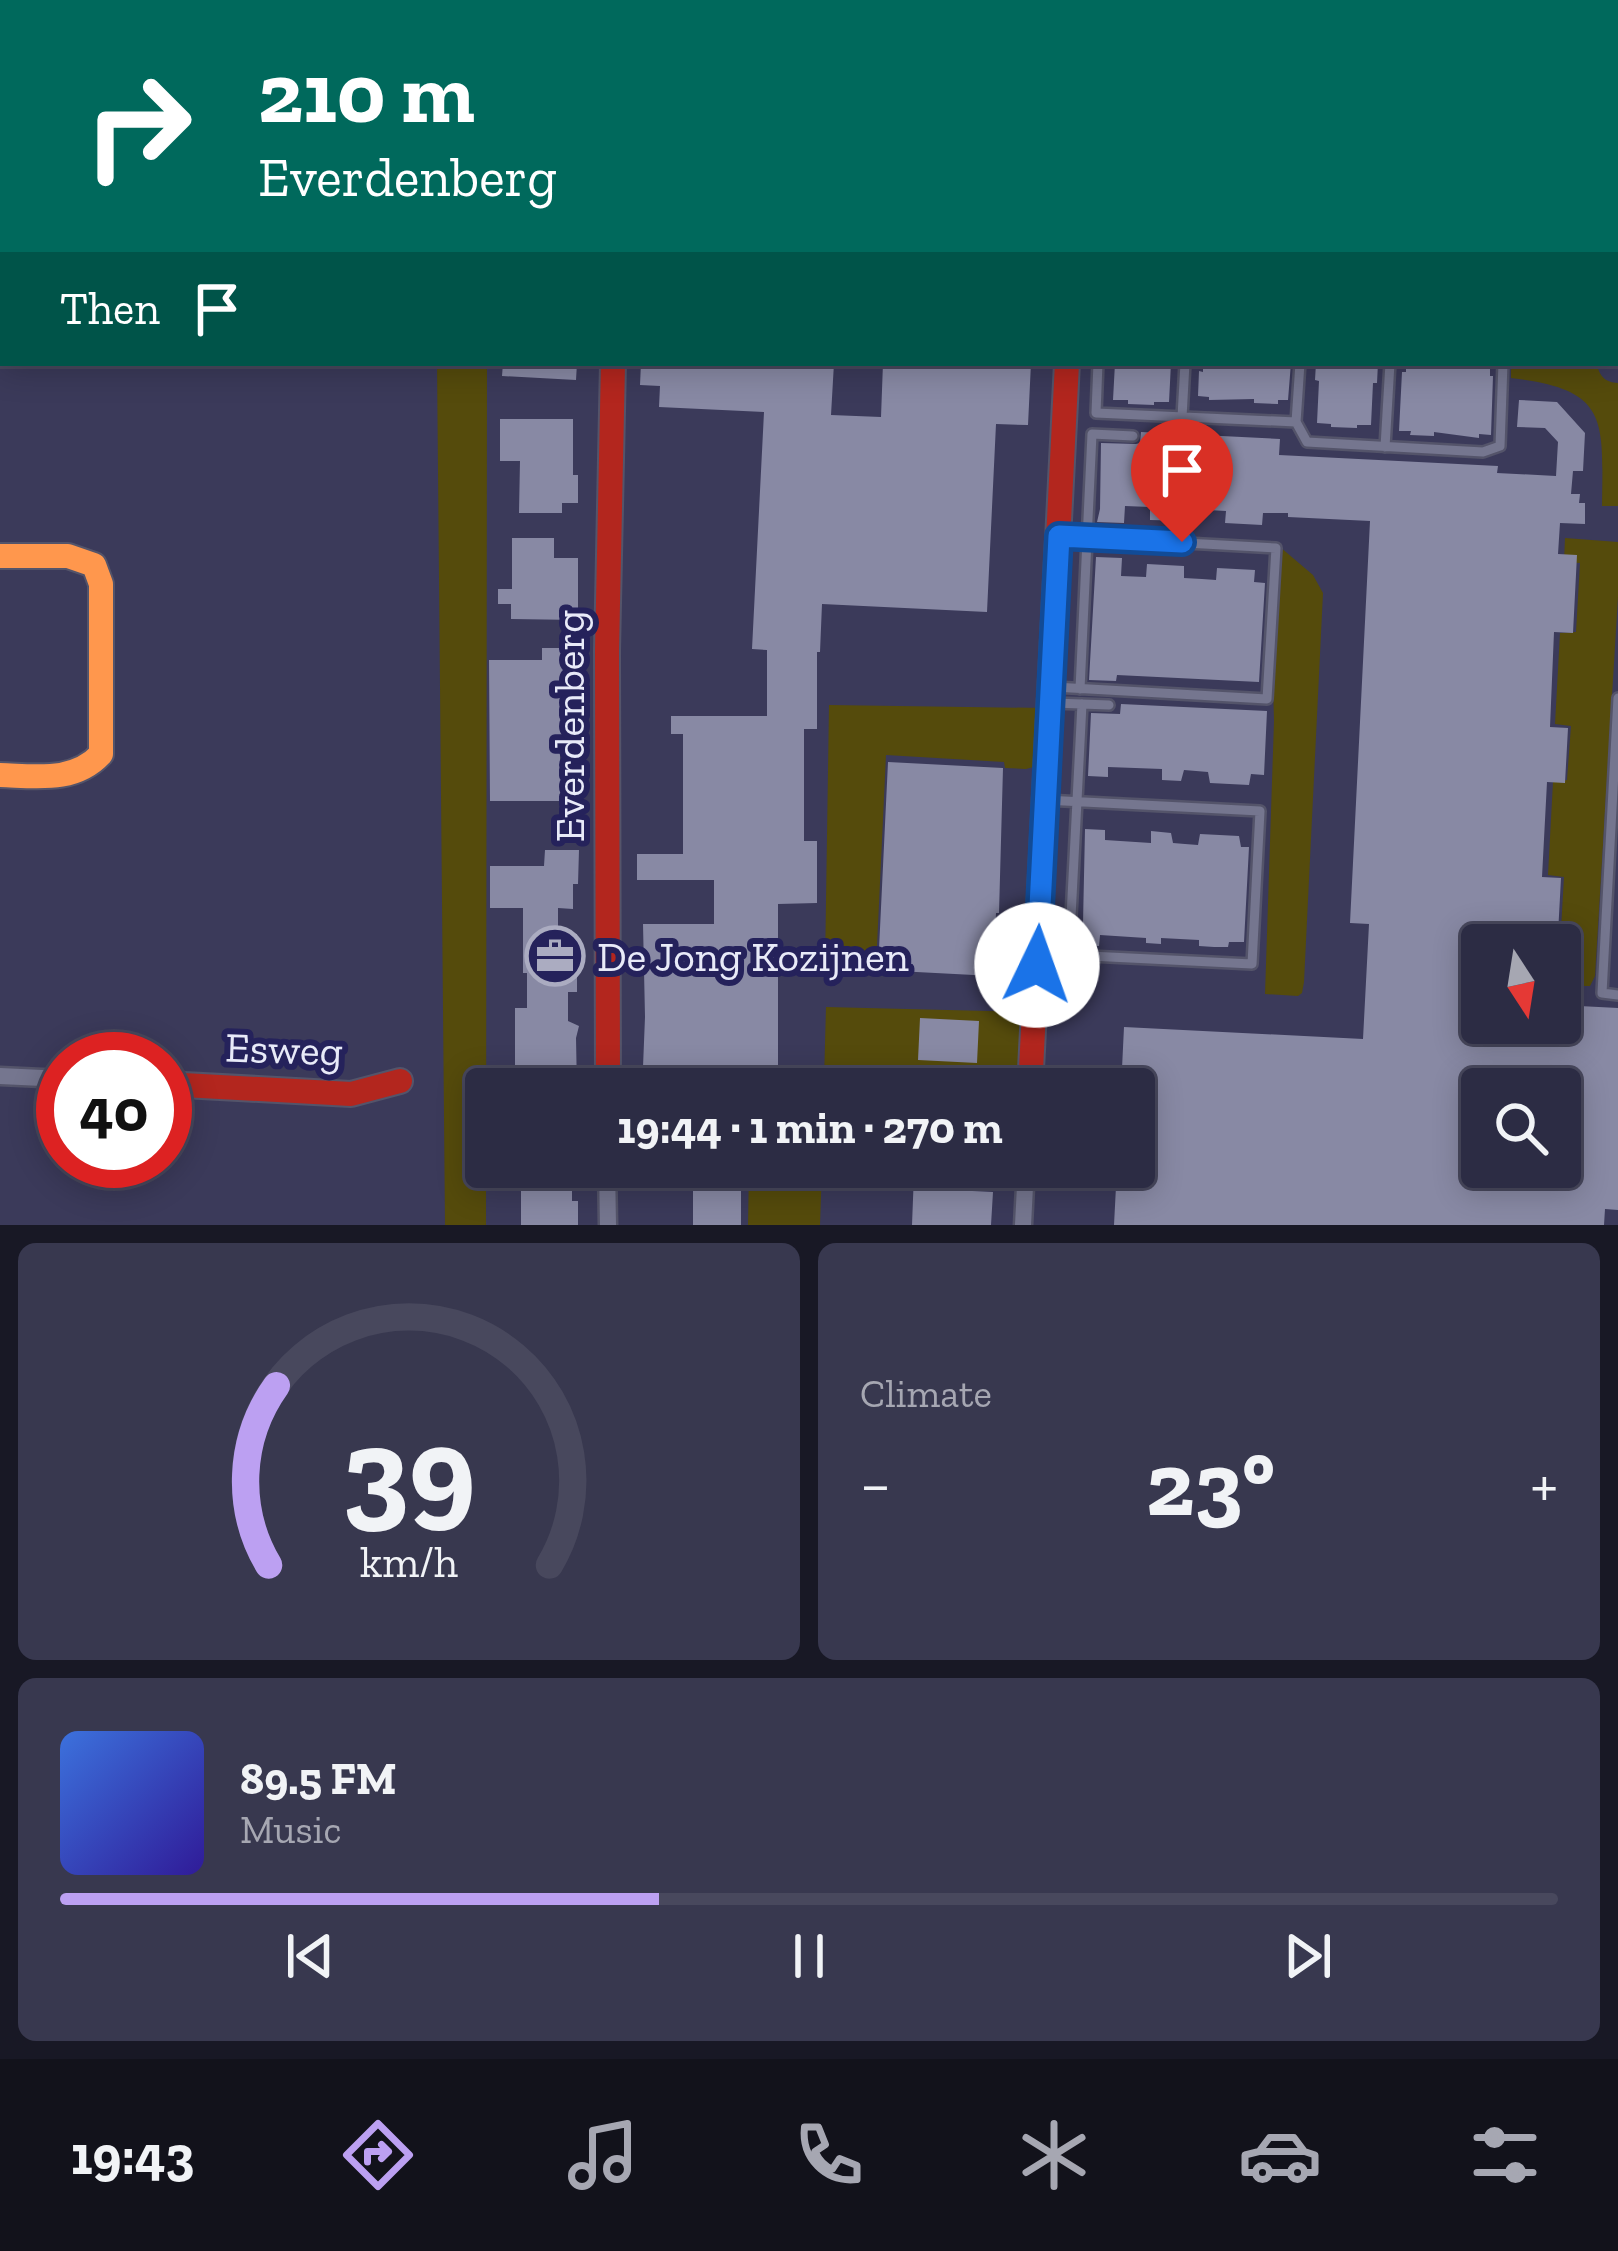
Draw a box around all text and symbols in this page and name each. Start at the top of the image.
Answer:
text: 210 m [258,43,475,144]
icon: right [60,48,216,204]
text: Everdenberg [258,145,557,210]
icon: arrive [184,276,250,342]
text: Then [60,282,160,336]
pin [1131,419,1233,542]
icon: arrive [1149,437,1215,503]
street label: Everdenberg [544,610,595,842]
position arrow [974,902,1100,1028]
north arrow [1461,924,1581,1044]
map controls [1461,924,1581,1188]
office icon: De Jong Kozijnen [524,925,586,987]
place label: De Jong Kozijnen [597,931,909,982]
street label: Esweg [224,1021,344,1077]
speed limit sign: 40 [36,1032,192,1188]
button: search [1461,1068,1581,1188]
text: 19:44 · 1 min · 270 m [617,1101,1003,1155]
text: Climate [860,1370,992,1417]
text: 39 [342,1396,476,1546]
text: 23° [1146,1430,1275,1538]
text: − [860,1445,891,1524]
text: + [1530,1445,1558,1524]
text: km/h [360,1536,458,1587]
text: 89.5 FM [240,1752,397,1806]
text: Music [240,1806,342,1853]
icon: previous [277,1923,343,1989]
icon: pause [776,1923,842,1989]
icon: next [1275,1923,1341,1989]
icon: directions [336,2113,420,2197]
icon: music [561,2113,645,2197]
icon: phone [787,2113,871,2197]
icon: climate [1012,2113,1096,2197]
icon: car [1238,2113,1322,2197]
icon: filters [1463,2113,1547,2197]
text: 19:43 [71,2123,194,2188]

